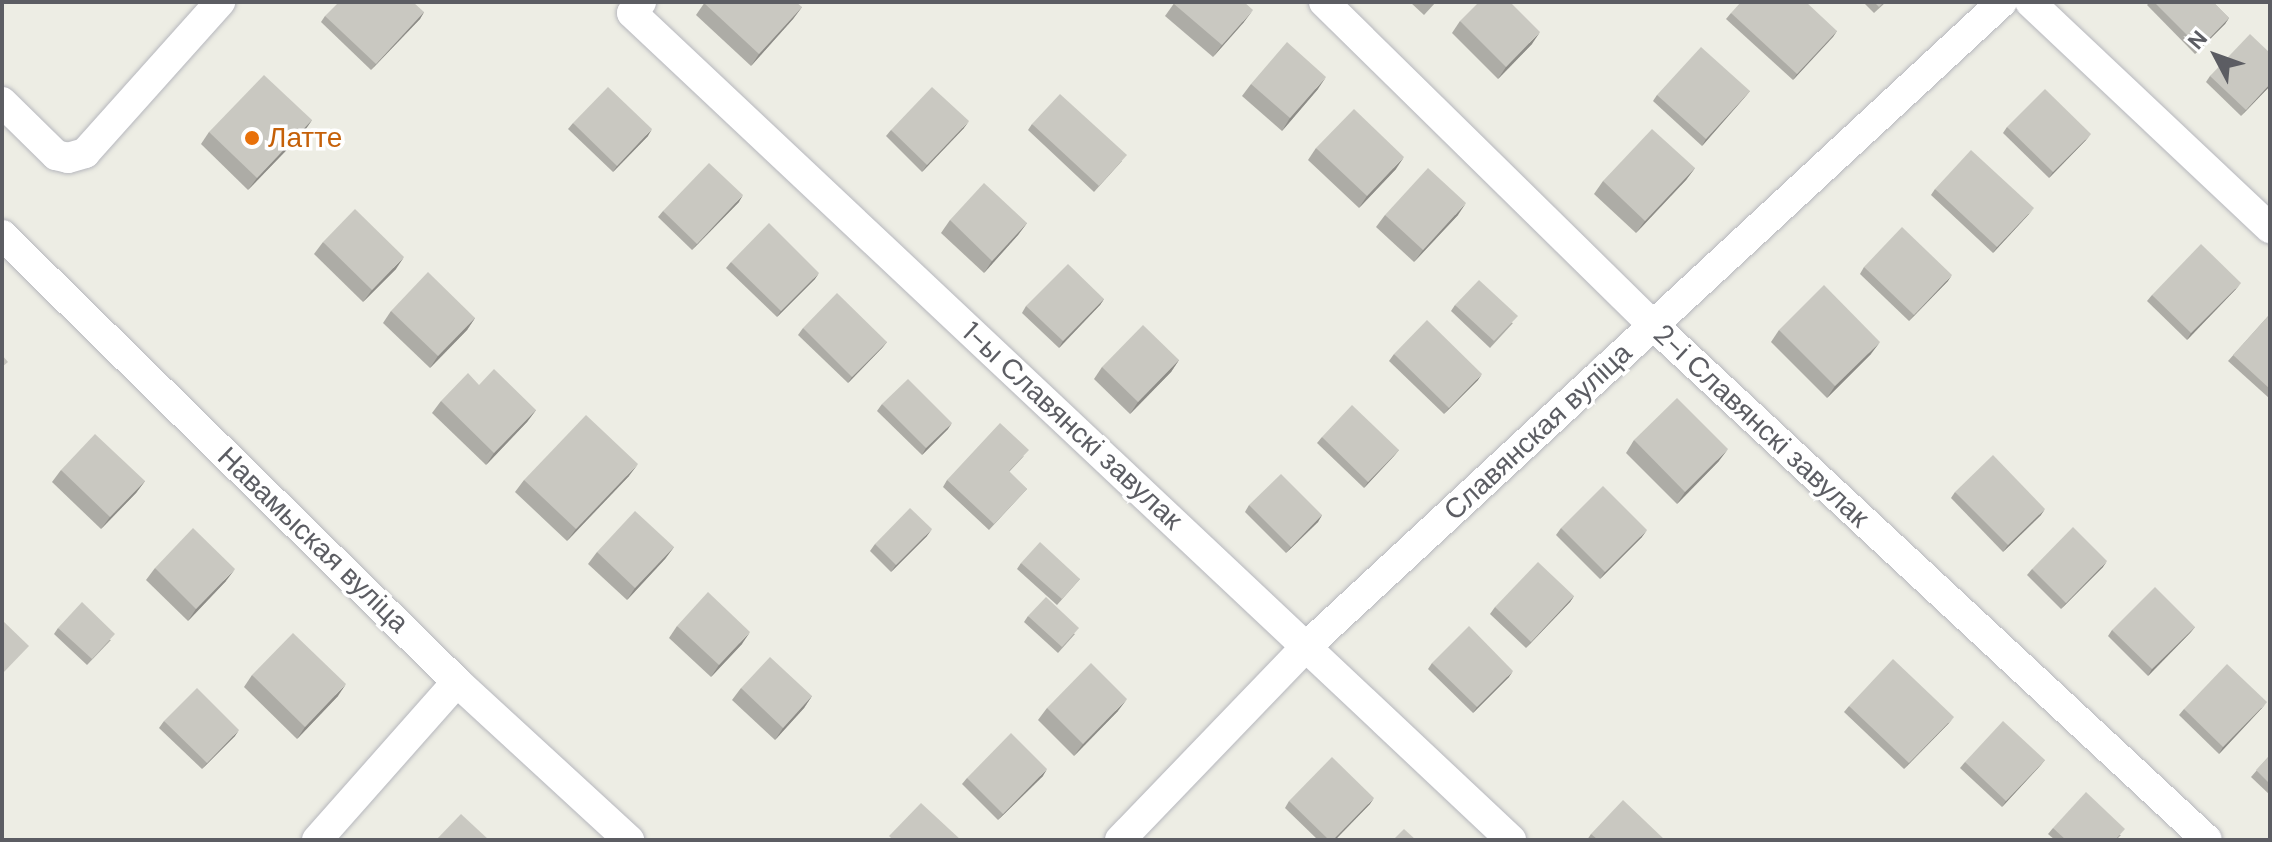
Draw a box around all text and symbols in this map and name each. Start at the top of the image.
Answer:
north arrow [2176,16,2256,96]
text: N [2181,24,2214,56]
place label: Латте [268,121,342,155]
marker: Латте [243,129,261,147]
street label: 1-ы Славянскі завулак [955,315,1189,537]
street label: 2-і Славянскі завулак [1646,317,1876,535]
street label: Славянская вуліца [1437,336,1639,528]
street label: Навамыская вуліца [211,440,415,640]

